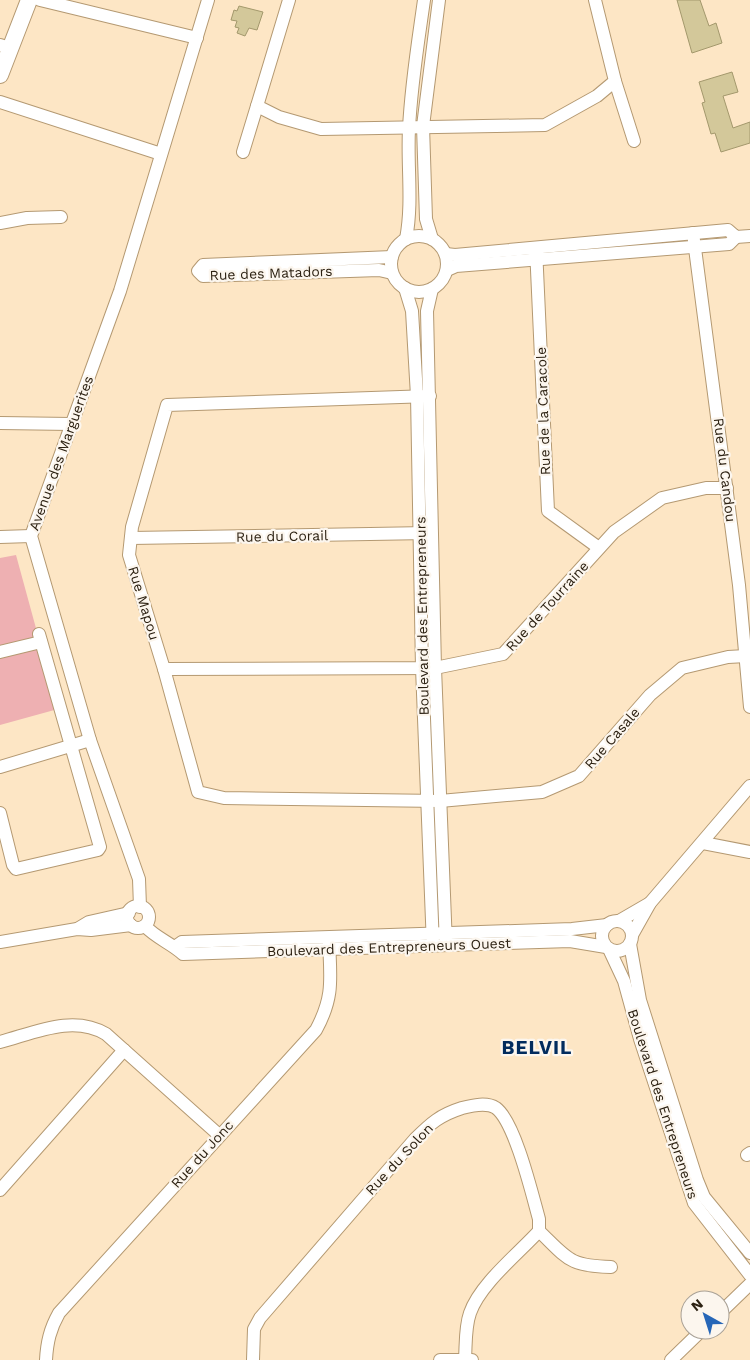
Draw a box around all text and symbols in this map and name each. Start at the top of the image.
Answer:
street label: Rue des Matadors [209,263,333,283]
street label: Rue de la Caracole [533,347,553,475]
street label: Avenue des Marguerites [26,373,96,533]
street label: Rue du Candou [711,417,739,523]
street label: Boulevard des Entrepreneurs [412,516,432,716]
street label: Rue du Corail [236,527,329,545]
street label: Rue de Tourraine [502,558,592,654]
street label: Rue Mapou [125,564,163,642]
street label: Rue Casale [581,704,643,772]
street label: Boulevard des Entrepreneurs Ouest [267,935,511,959]
street label: Boulevard des Entrepreneurs [625,1007,701,1201]
district label: BELVIL [502,1036,572,1059]
street label: Rue du Jonc [168,1117,237,1191]
street label: Rue du Solon [362,1120,436,1198]
north arrow [680,1290,730,1340]
text: N [688,1295,706,1314]

